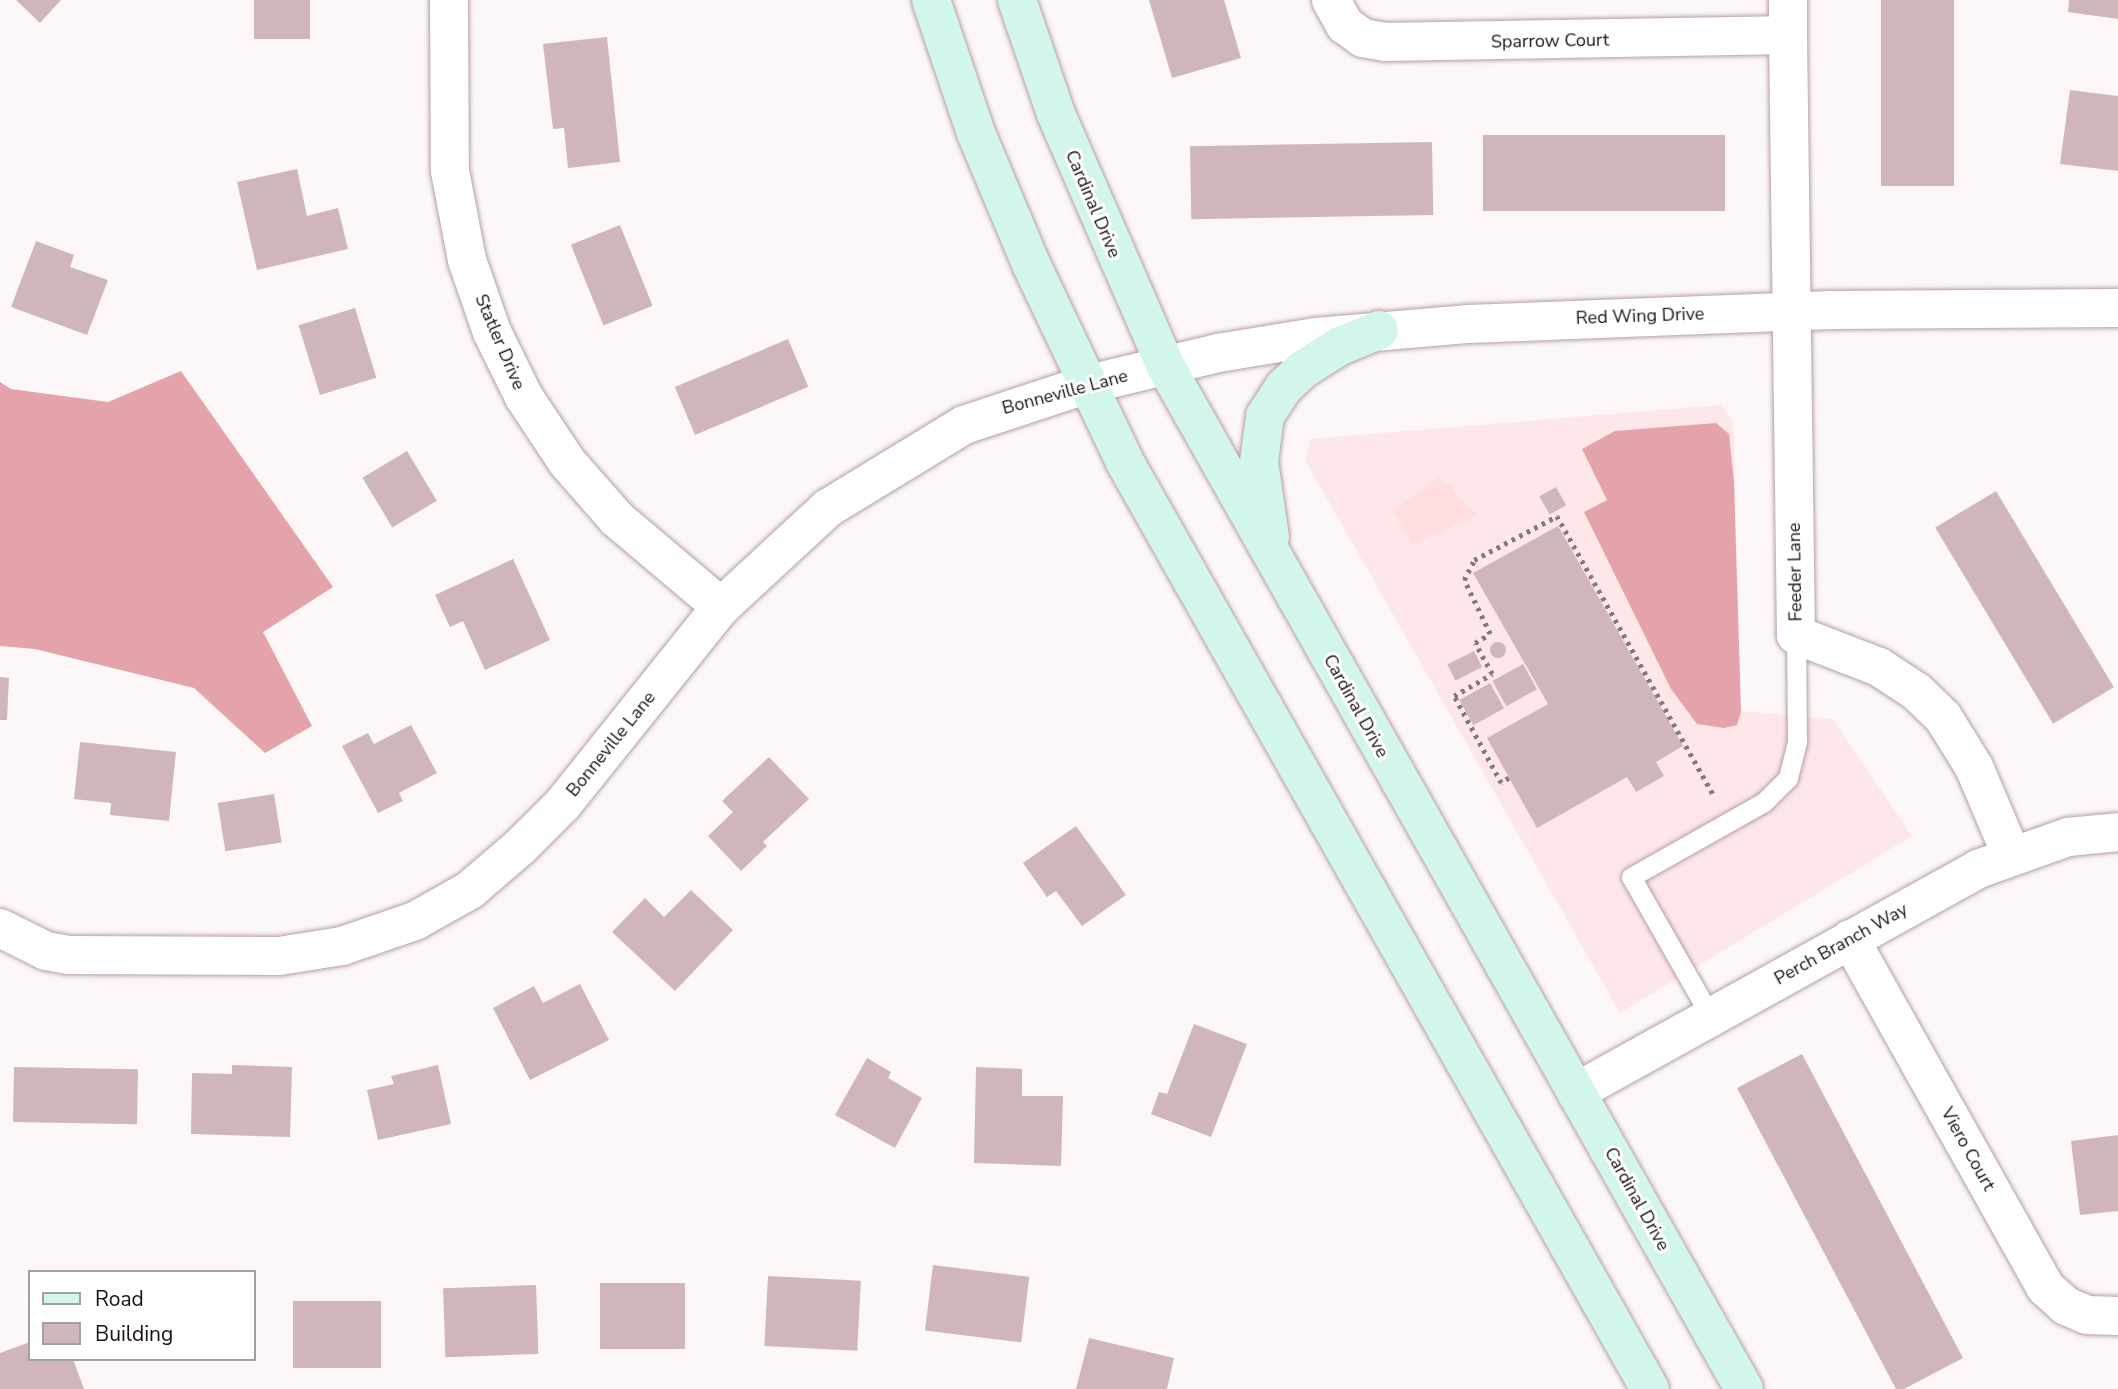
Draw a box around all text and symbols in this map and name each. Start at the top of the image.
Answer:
street label: Sparrow Court [1491,29,1609,53]
street label: Cardinal Drive [1061,147,1125,261]
street label: Statler Drive [470,291,530,393]
street label: Red Wing Drive [1575,303,1705,329]
street label: Bonneville Lane [1000,365,1130,419]
street label: Feeder Lane [1783,522,1807,622]
street label: Cardinal Drive [1319,651,1393,761]
street label: Bonneville Lane [562,687,660,801]
street label: Perch Branch Way [1771,898,1911,990]
street label: Viero Court [1936,1104,2000,1194]
street label: Cardinal Drive [1600,1144,1674,1254]
legend [28,1270,256,1361]
text: Road [95,1285,144,1313]
text: Building [95,1320,173,1348]

